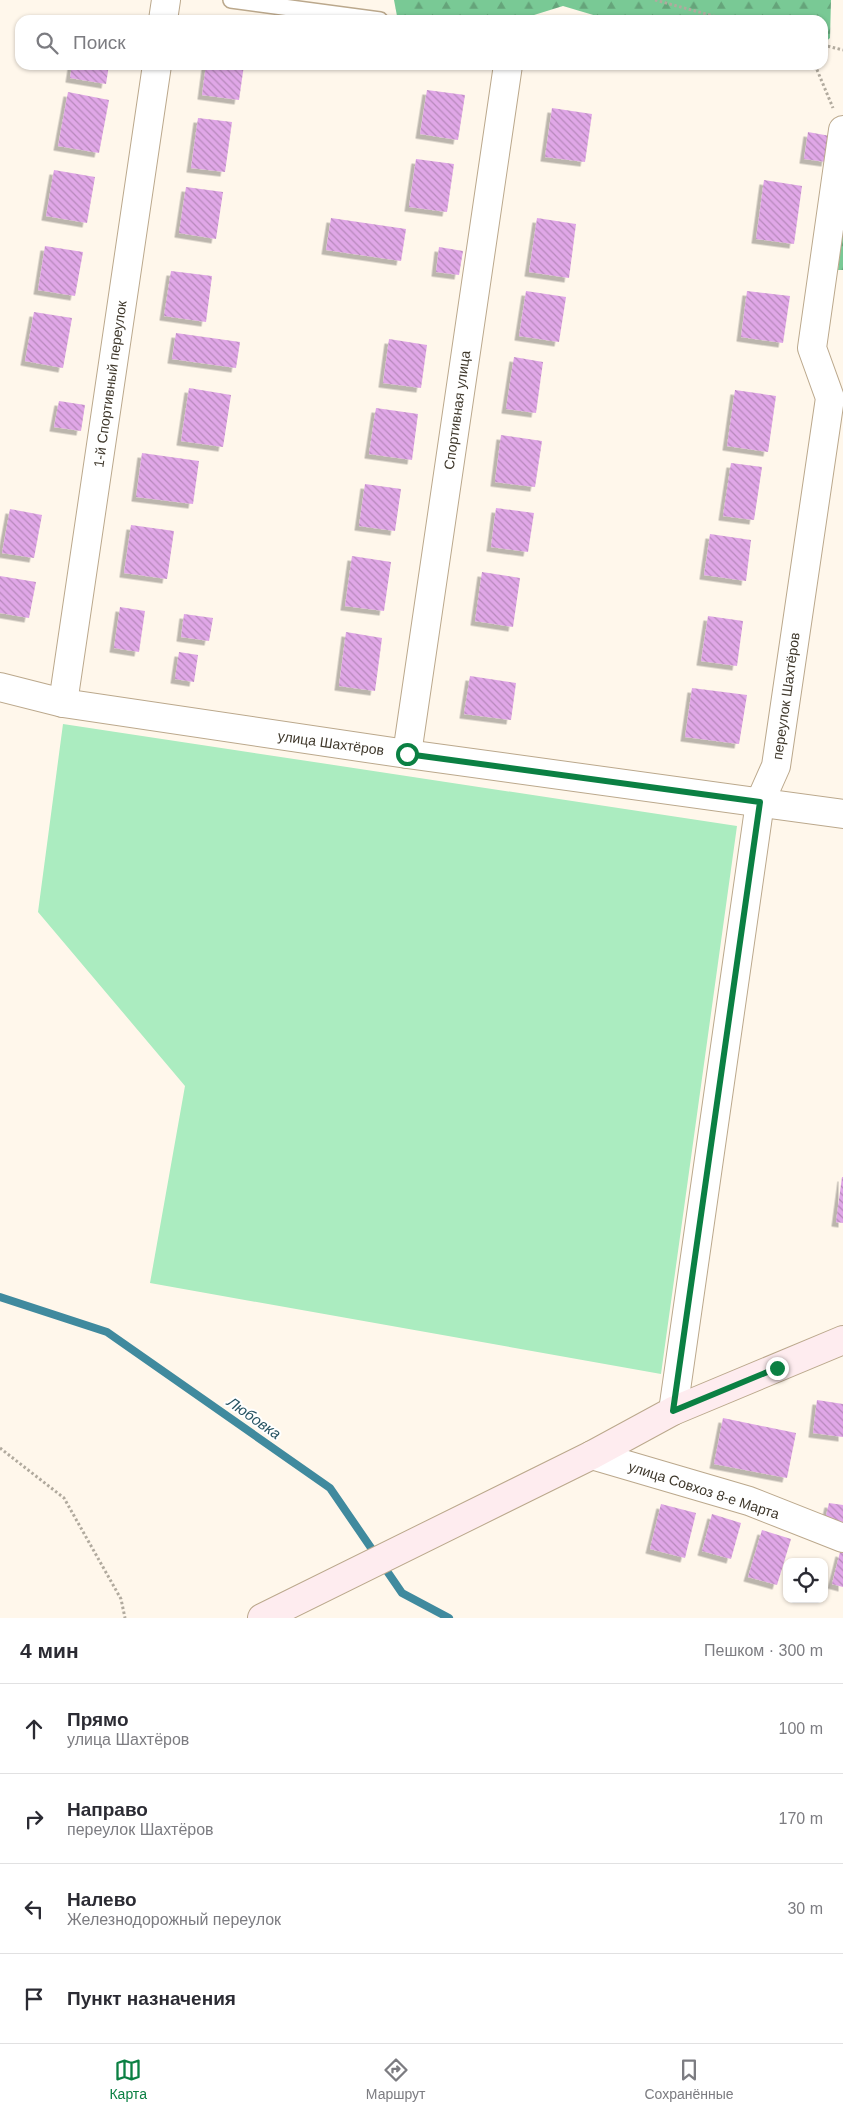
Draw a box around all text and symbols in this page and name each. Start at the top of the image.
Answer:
search box [15,15,828,70]
icon: search [33,29,61,57]
text: Поиск [73,32,126,53]
street label: 1-й Спортивный переулок [90,299,130,468]
street label: Спортивная улица [441,349,473,471]
street label: переулок Шахтёров [769,631,803,761]
street label: улица Шахтёров [277,728,385,758]
route start [396,743,419,766]
route end [766,1357,789,1380]
water label: Любовка [223,1392,284,1442]
street label: улица Совхоз 8-е Марта [627,1458,782,1522]
map controls [783,1558,828,1603]
button: locate [783,1558,828,1603]
text: 4 мин [20,1639,79,1662]
text: Пешком · 300 m [704,1642,823,1659]
text: Прямо [67,1709,129,1730]
icon: ahead [20,1715,48,1743]
text: 100 m [779,1720,823,1737]
text: улица Шахтёров [67,1731,189,1748]
text: Направо [67,1799,148,1820]
icon: right [20,1805,48,1833]
text: 170 m [779,1810,823,1827]
text: переулок Шахтёров [67,1821,214,1838]
text: Налево [67,1889,137,1910]
icon: left [20,1895,48,1923]
text: 30 m [787,1900,823,1917]
text: Железнодорожный переулок [67,1911,281,1928]
icon: arrive [20,1985,48,2013]
text: Пункт назначения [67,1988,236,2009]
tab: Карта [109,2056,147,2102]
tab: Маршрут [366,2056,426,2102]
tab: Сохранённые [644,2056,734,2102]

